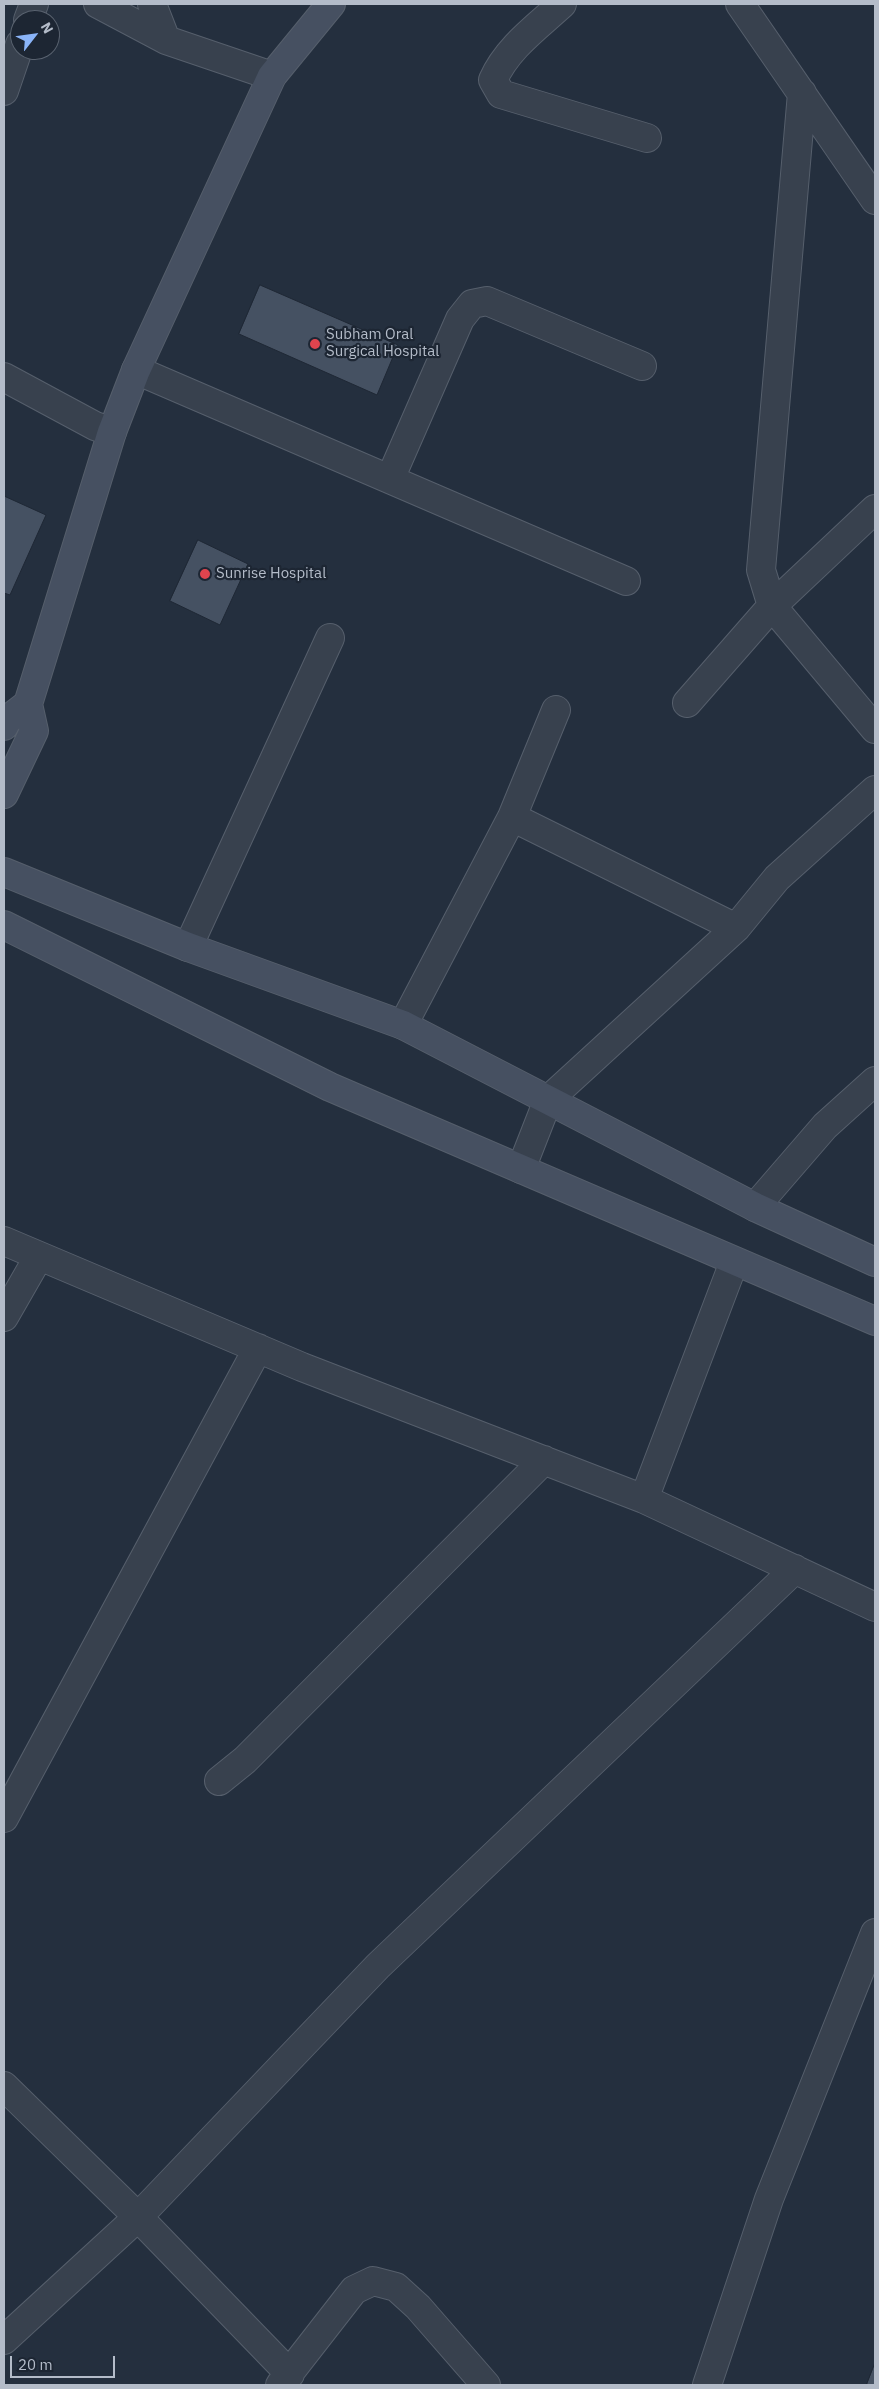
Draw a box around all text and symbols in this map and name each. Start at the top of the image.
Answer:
north arrow [10,10,60,60]
text: N [37,19,57,37]
place label: Subham Oral Surgical Hospital [326,326,439,361]
marker: Subham Oral Surgical Hospital [308,337,322,351]
place label: Sunrise Hospital [216,565,326,583]
marker: Sunrise Hospital [198,567,212,581]
scale bar [12,2346,118,2378]
text: 20 m [18,2355,53,2374]

